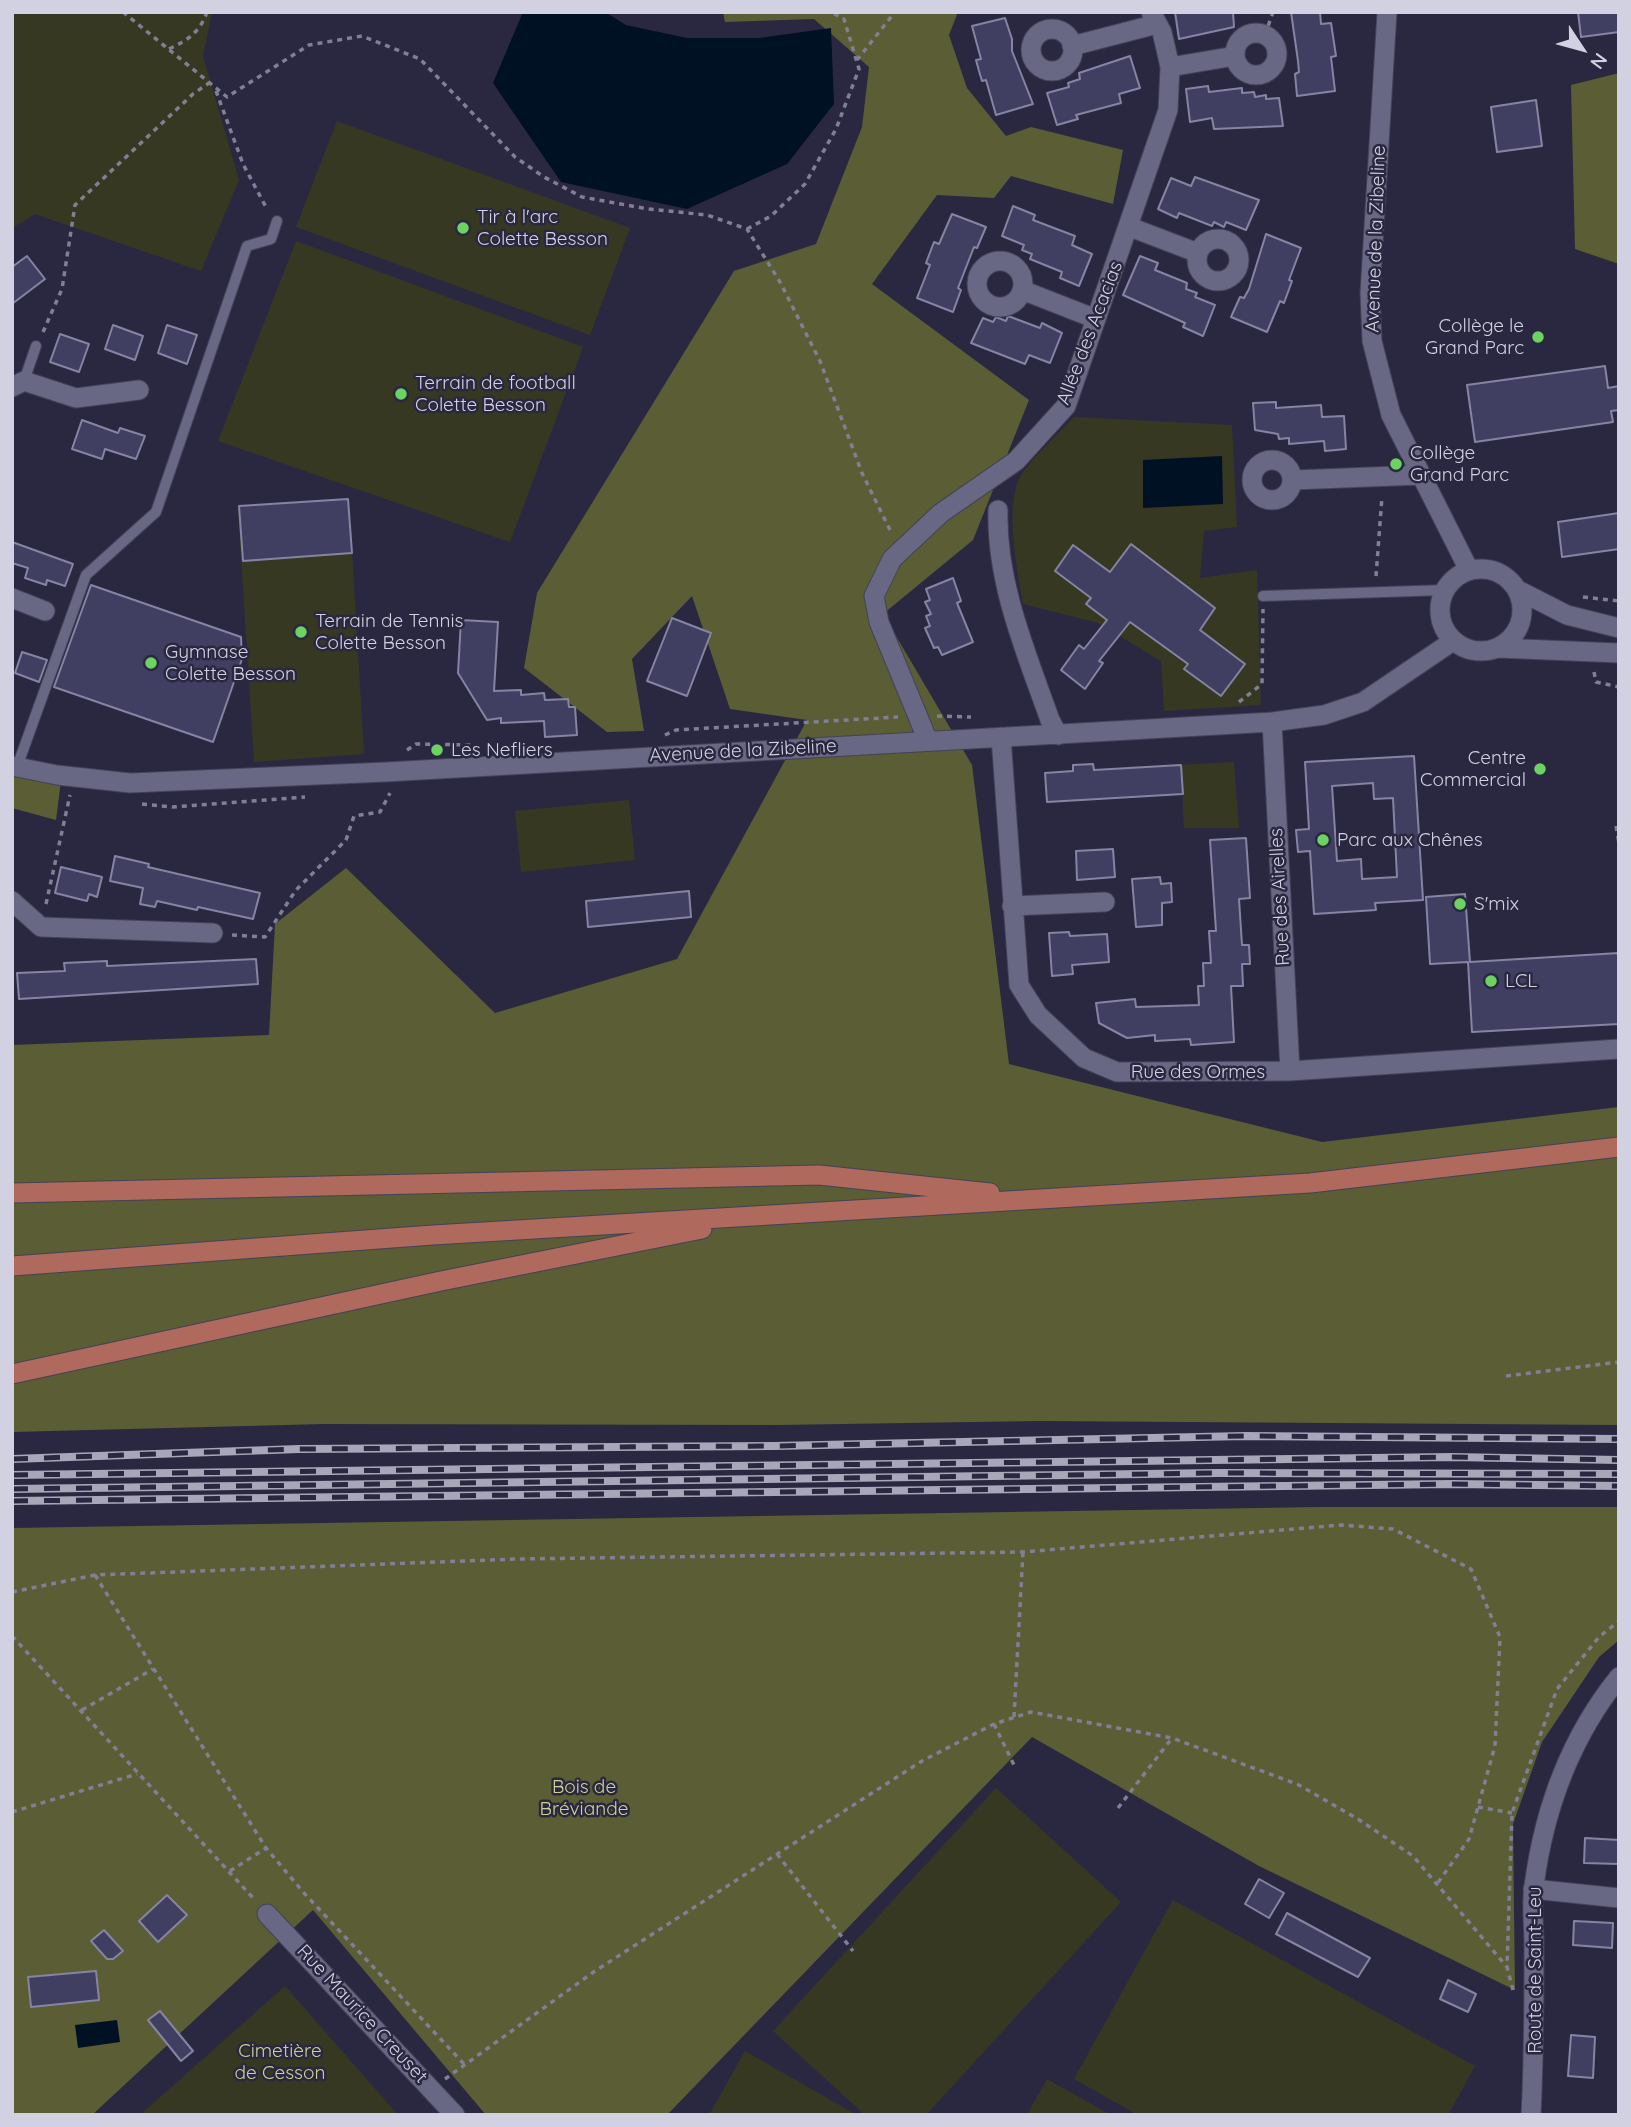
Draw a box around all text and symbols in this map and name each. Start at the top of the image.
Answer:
north arrow [1547,14,1617,84]
text: N [1585,49,1613,74]
street label: Avenue de la Zibeline [1361,145,1391,333]
place label: Tir à l'arc Colette Besson [477,206,608,250]
marker: Tir à l'arc Colette Besson [455,220,471,236]
street label: Allée des Acacias [1052,258,1128,408]
place label: Collège le Grand Parc [1425,315,1524,359]
marker: Collège le Grand Parc [1530,329,1546,345]
place label: Terrain de football Colette Besson [415,372,576,416]
marker: Terrain de football Colette Besson [393,386,409,402]
place label: Collège Grand Parc [1410,442,1509,486]
marker: Collège Grand Parc [1388,456,1404,472]
place label: Terrain de Tennis Colette Besson [315,610,463,654]
marker: Terrain de Tennis Colette Besson [293,624,309,640]
place label: Gymnase Colette Besson [165,641,296,685]
marker: Gymnase Colette Besson [143,655,159,671]
street label: Avenue de la Zibeline [649,735,837,767]
place label: Les Nefliers [451,739,553,761]
marker: Les Nefliers [429,742,445,758]
place label: Centre Commercial [1420,747,1526,791]
marker: Centre Commercial [1532,761,1548,777]
street label: Rue des Airelles [1265,828,1295,966]
place label: Parc aux Chênes [1337,829,1483,851]
marker: Parc aux Chênes [1315,832,1331,848]
place label: S'mix [1474,893,1519,915]
marker: S'mix [1452,896,1468,912]
place label: LCL [1505,970,1537,992]
marker: LCL [1483,973,1499,989]
street label: Rue des Ormes [1131,1061,1265,1083]
park label: Bois de Bréviande [540,1776,628,1820]
street label: Route de Saint-Leu [1524,1886,1546,2054]
street label: Rue Maurice Creuset [292,1940,432,2088]
park label: Cimetière de Cesson [235,2040,325,2084]

